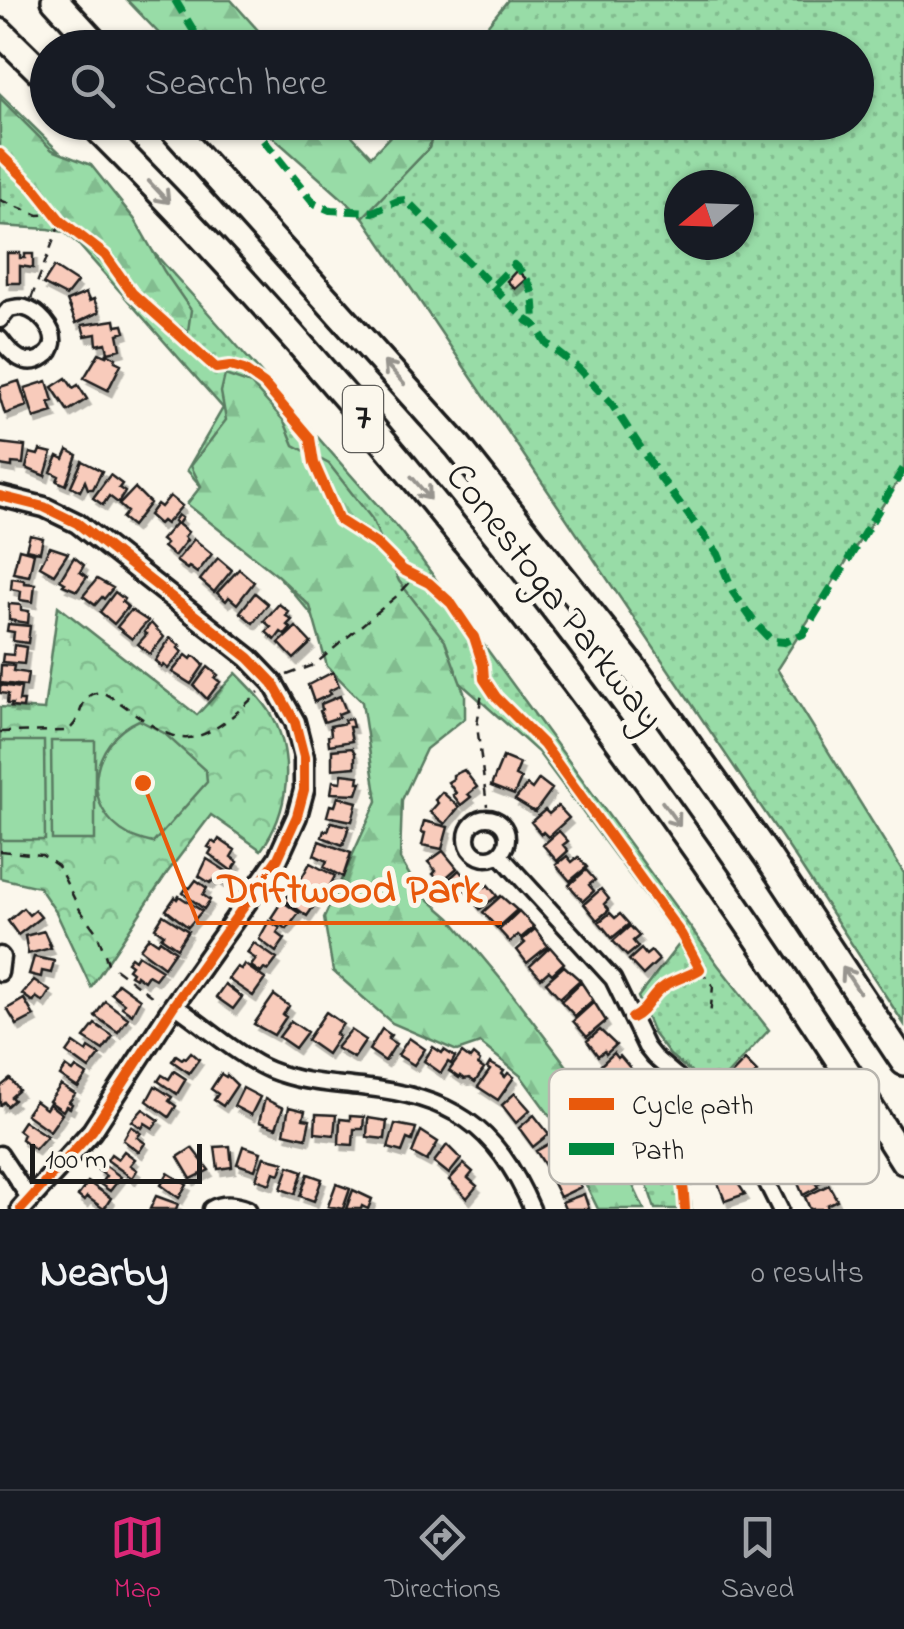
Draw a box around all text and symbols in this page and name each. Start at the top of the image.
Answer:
search box [30,30,874,140]
text: Search here [145,57,327,113]
icon: search [65,58,120,113]
north arrow [664,170,754,260]
one-way arrow [147,180,171,204]
one-way arrow [383,361,406,386]
road number: 7 [343,386,383,452]
street label: Conestoga Parkway [429,451,677,745]
one-way arrow [410,474,432,500]
one-way arrow [660,799,681,827]
callout: Driftwood Park [198,851,502,923]
text: Driftwood Park [216,861,484,922]
one-way arrow [841,967,862,995]
legend [549,1069,879,1184]
text: Cycle path [632,1087,754,1128]
text: Path [632,1132,684,1173]
scale bar [30,1139,202,1184]
text: 100 m [45,1141,107,1182]
text: Nearby [40,1244,168,1305]
text: 0 results [751,1251,864,1298]
tab: Map [110,1510,165,1611]
tab: Directions [385,1510,501,1611]
tab: Saved [721,1510,794,1611]

